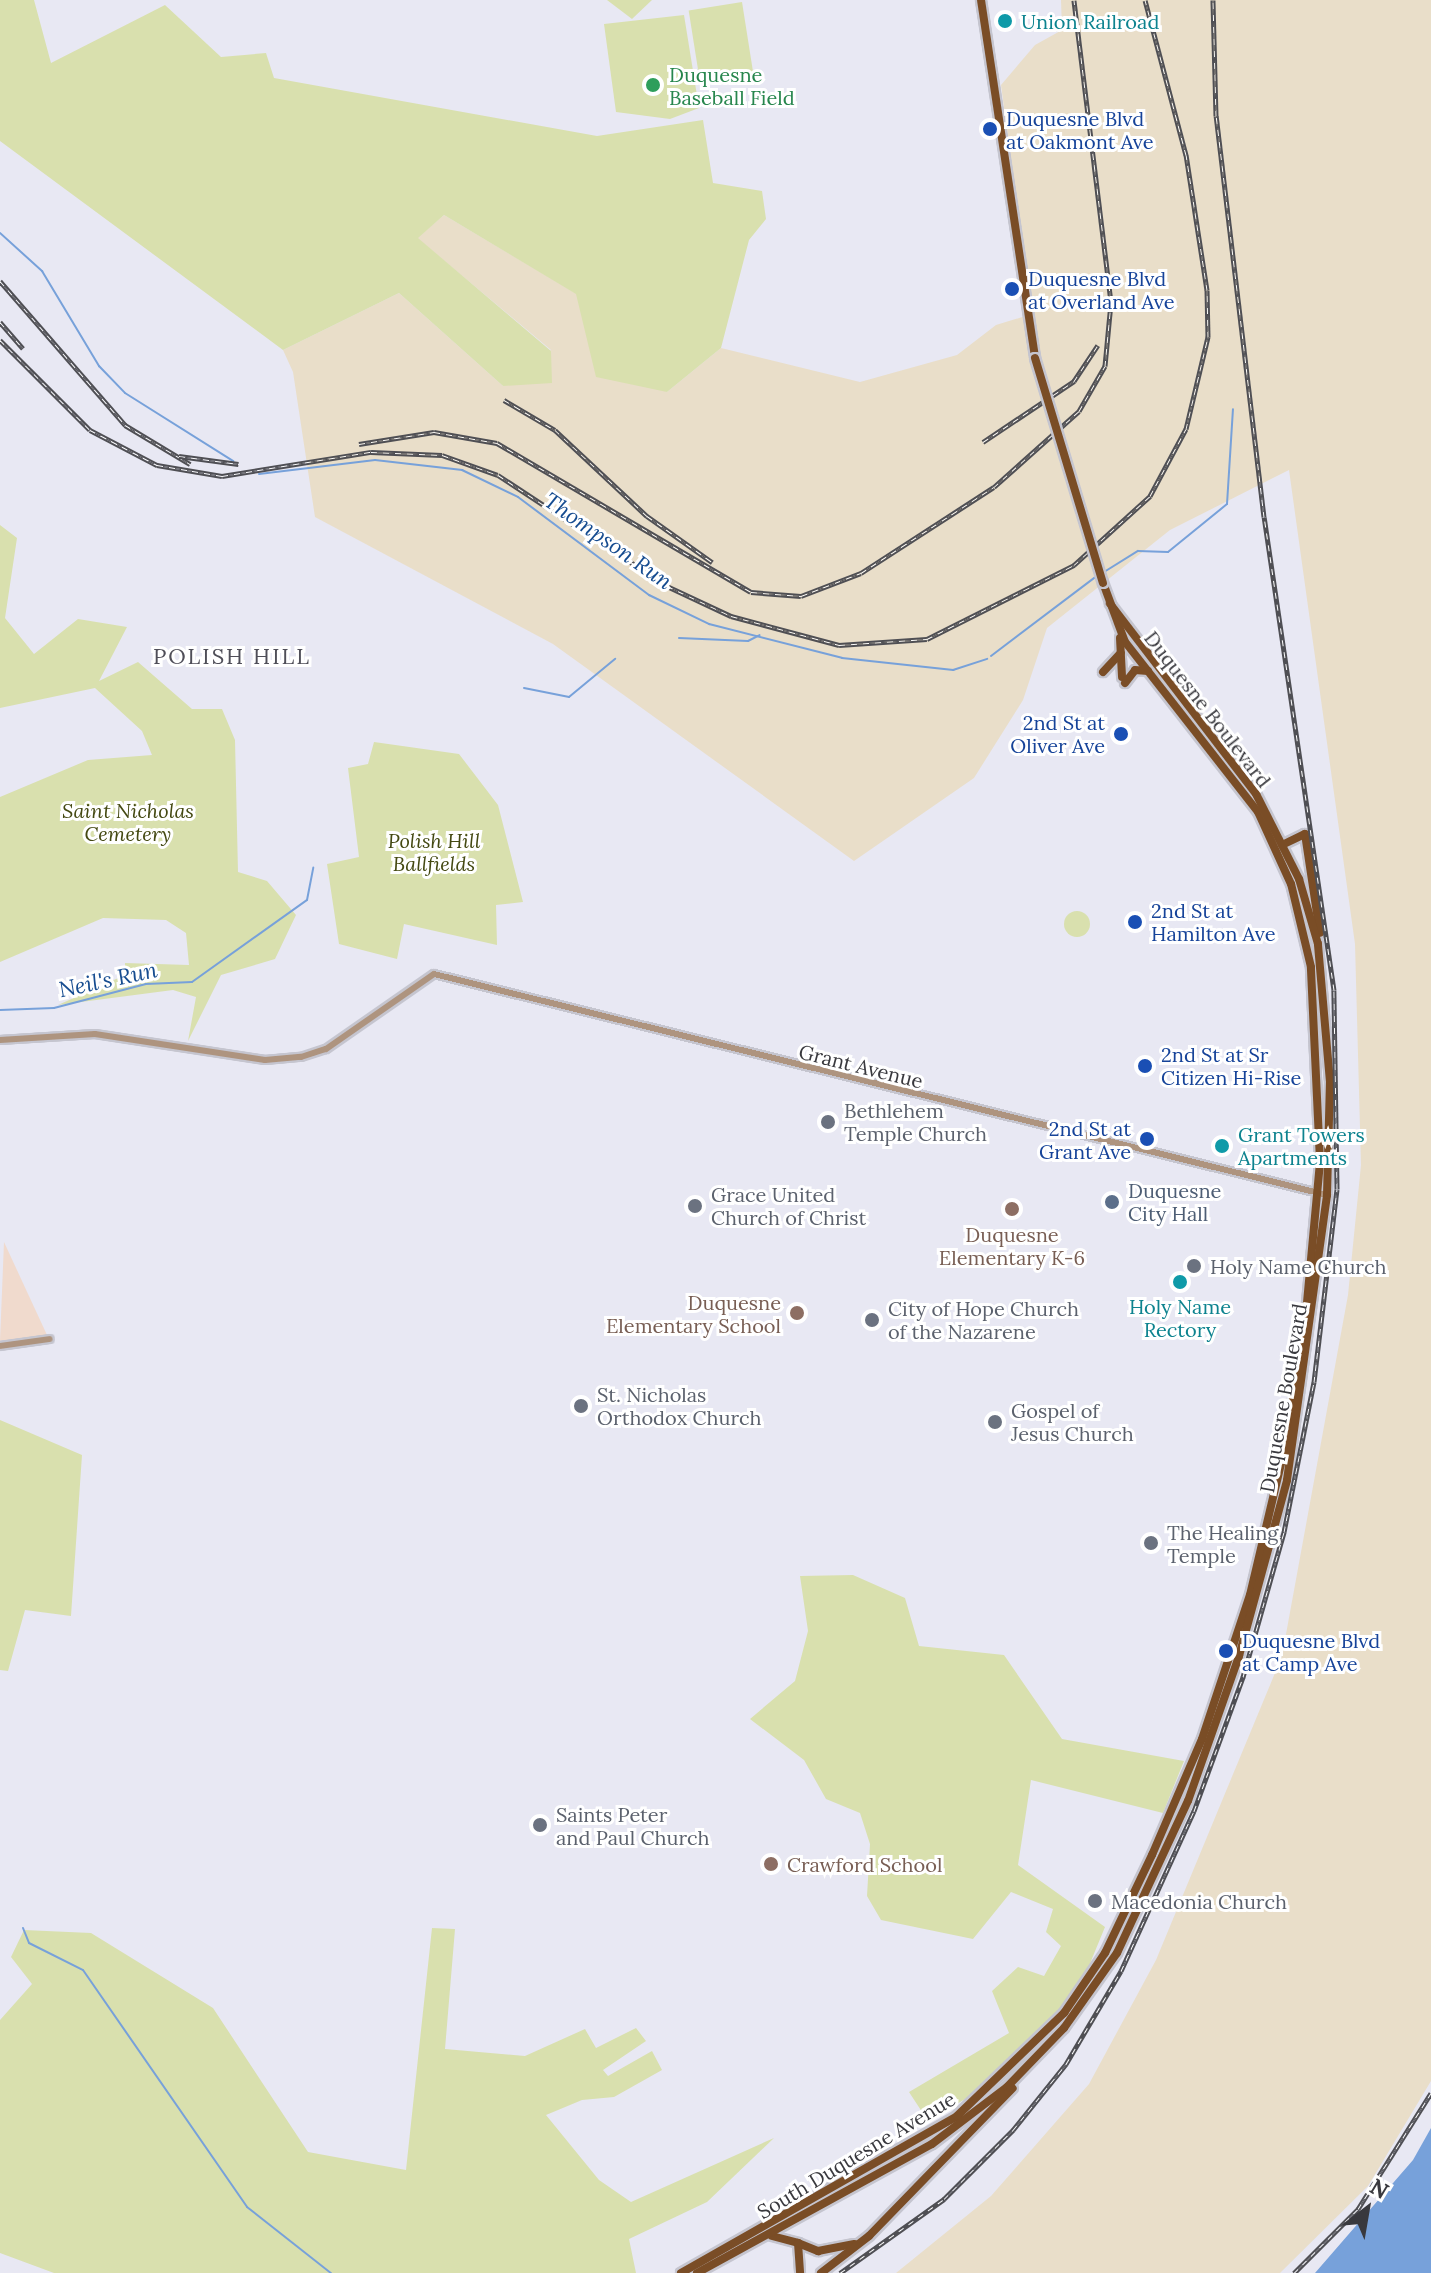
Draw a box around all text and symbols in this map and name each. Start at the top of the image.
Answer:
place label: Union Railroad [1021,9,1159,33]
marker: Union Railroad [996,12,1014,30]
place label: Duquesne Baseball Field [669,62,795,109]
marker: Duquesne Baseball Field [644,76,662,94]
place label: Duquesne Blvd at Oakmont Ave [1006,106,1154,153]
marker: Duquesne Blvd at Oakmont Ave [981,120,999,138]
place label: Duquesne Blvd at Overland Ave [1028,266,1175,313]
marker: Duquesne Blvd at Overland Ave [1003,280,1021,298]
water label: Thompson Run [539,487,677,595]
street label: Duquesne Boulevard [1140,626,1276,792]
district label: POLISH HILL [153,644,311,670]
place label: 2nd St at Oliver Ave [1010,710,1105,757]
marker: 2nd St at Oliver Ave [1112,725,1130,743]
park label: Saint Nicholas Cemetery [62,798,194,845]
park label: Polish Hill Ballfields [388,829,480,876]
place label: 2nd St at Hamilton Ave [1151,898,1275,945]
marker: 2nd St at Hamilton Ave [1126,913,1144,931]
water label: Neil's Run [56,957,160,1003]
street label: Grant Avenue [797,1039,925,1093]
place label: 2nd St at Sr Citizen Hi-Rise [1161,1042,1301,1089]
marker: 2nd St at Sr Citizen Hi-Rise [1136,1057,1154,1075]
place label: Bethlehem Temple Church [844,1098,987,1145]
marker: Bethlehem Temple Church [819,1113,837,1131]
place label: 2nd St at Grant Ave [1039,1116,1131,1163]
place label: Grant Towers Apartments [1238,1122,1365,1169]
marker: 2nd St at Grant Ave [1138,1130,1156,1148]
marker: Grant Towers Apartments [1213,1137,1231,1155]
place label: Duquesne City Hall [1128,1178,1221,1225]
place label: Grace United Church of Christ [711,1182,866,1229]
marker: Duquesne City Hall [1103,1193,1121,1211]
marker: Grace United Church of Christ [686,1197,704,1215]
marker: Duquesne Elementary K-6 [1003,1200,1021,1218]
place label: Duquesne Elementary K-6 [939,1222,1085,1269]
place label: Holy Name Church [1210,1254,1386,1278]
marker: Holy Name Church [1185,1257,1203,1275]
marker: Holy Name Rectory [1171,1273,1189,1291]
place label: Duquesne Elementary School [606,1290,781,1337]
place label: Holy Name Rectory [1129,1294,1231,1341]
place label: City of Hope Church of the Nazarene [888,1296,1079,1343]
street label: Duquesne Boulevard [1255,1302,1311,1494]
marker: Duquesne Elementary School [788,1304,806,1322]
marker: City of Hope Church of the Nazarene [863,1311,881,1329]
place label: St. Nicholas Orthodox Church [597,1382,762,1429]
marker: St. Nicholas Orthodox Church [572,1397,590,1415]
place label: Gospel of Jesus Church [1011,1398,1134,1445]
marker: Gospel of Jesus Church [986,1413,1004,1431]
place label: The Healing Temple [1167,1520,1278,1567]
marker: The Healing Temple [1142,1534,1160,1552]
place label: Duquesne Blvd at Camp Ave [1242,1628,1380,1675]
marker: Duquesne Blvd at Camp Ave [1217,1642,1235,1660]
place label: Saints Peter and Paul Church [556,1802,710,1849]
marker: Saints Peter and Paul Church [531,1816,549,1834]
place label: Crawford School [787,1852,942,1876]
marker: Crawford School [762,1855,780,1873]
place label: Macedonia Church [1111,1889,1287,1913]
marker: Macedonia Church [1086,1892,1104,1910]
street label: South Duquesne Avenue [753,2086,959,2224]
north arrow [1327,2169,1407,2249]
text: N [1365,2172,1394,2205]

